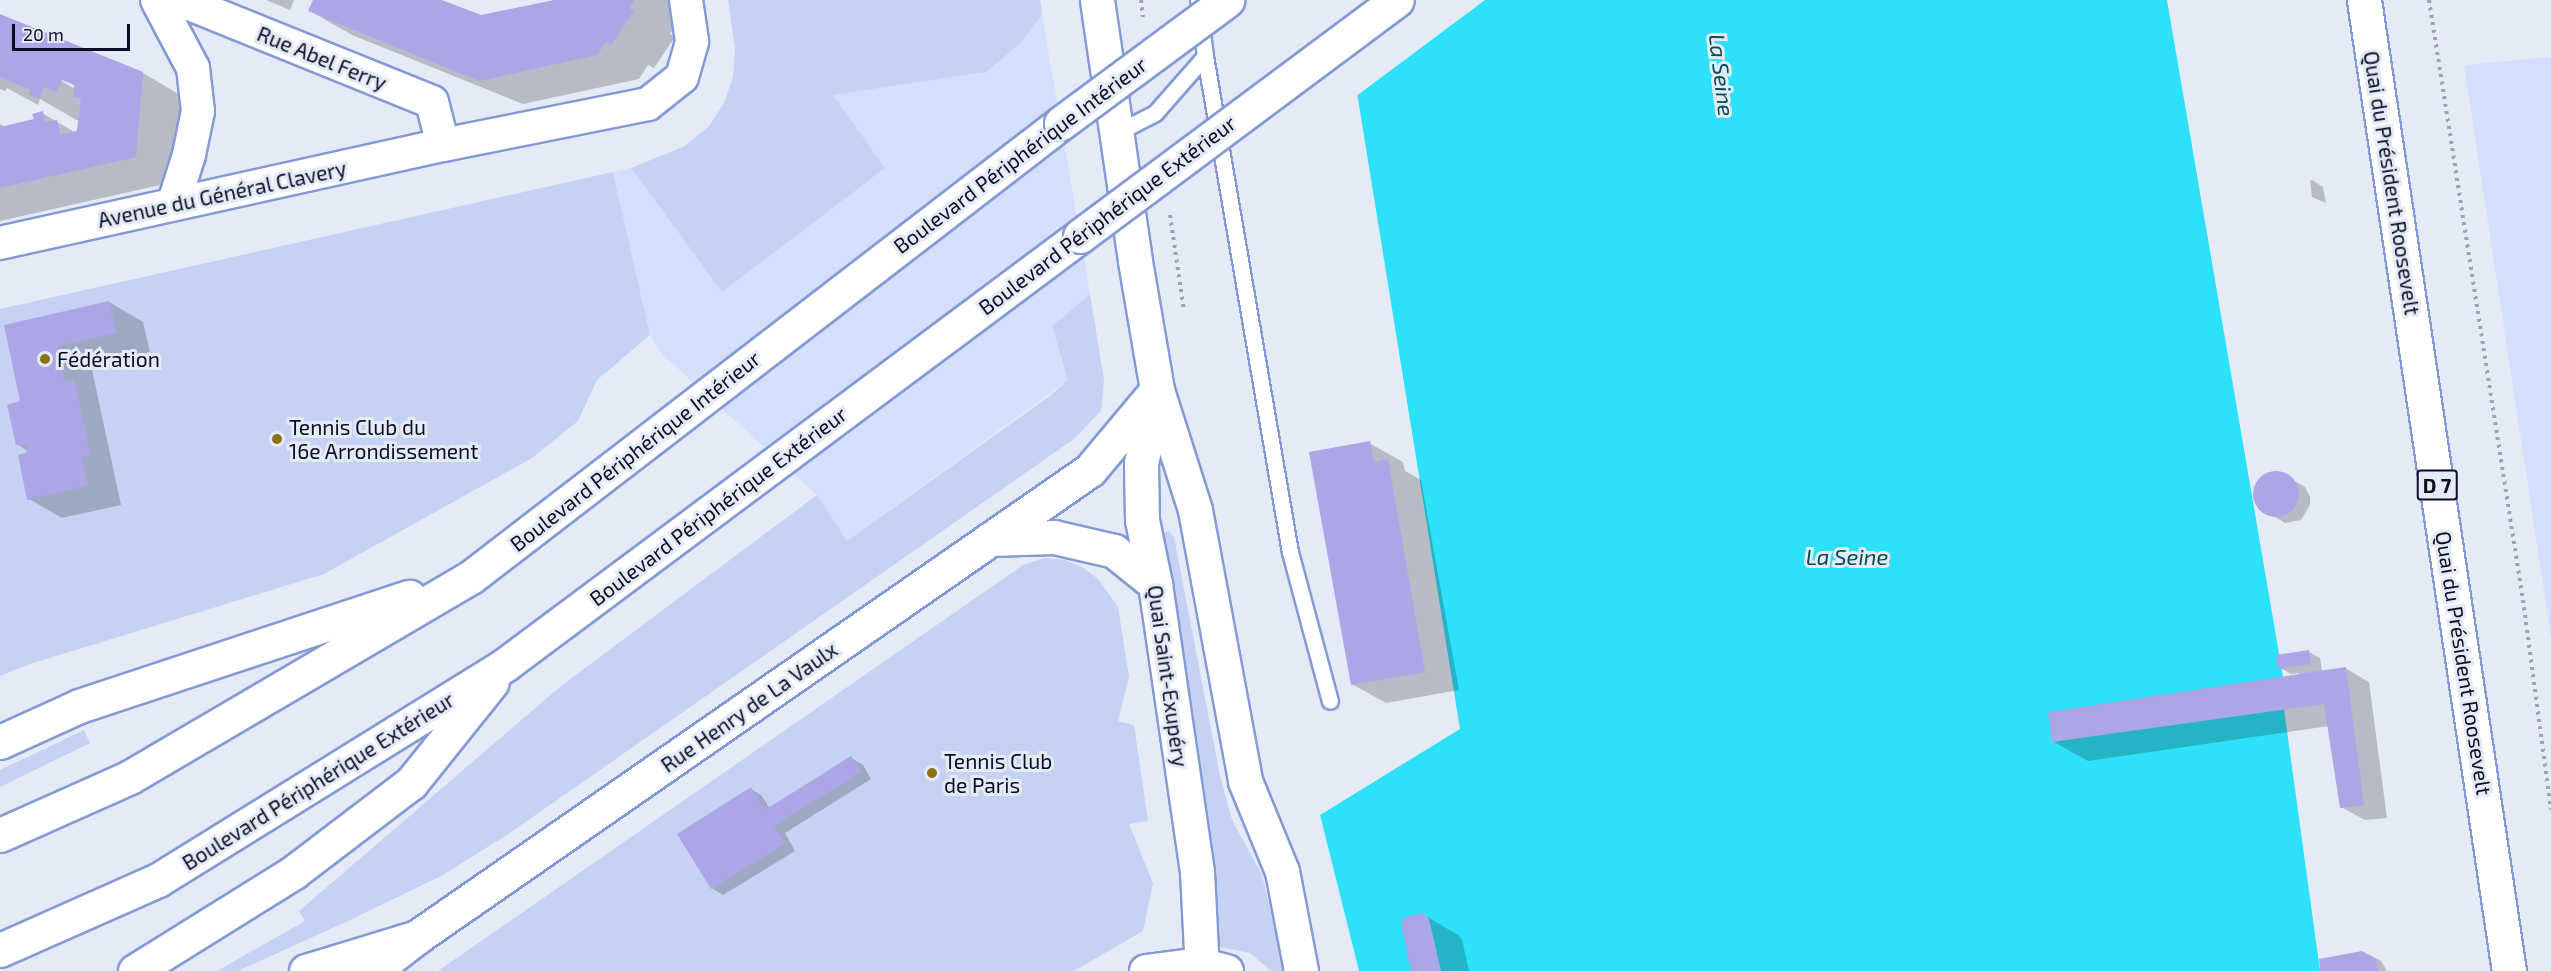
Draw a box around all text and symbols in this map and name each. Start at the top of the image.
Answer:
scale bar [15,12,134,50]
street label: Rue Abel Ferry [253,20,391,96]
text: 20 m [23,23,64,45]
water label: La Seine [1704,32,1740,118]
street label: Quai du Président Roosevelt [2359,49,2425,317]
street label: Boulevard Périphérique Intérieur [888,52,1152,258]
street label: Boulevard Périphérique Extérieur [973,110,1241,320]
street label: Avenue du Général Clavery [95,155,349,233]
street label: Boulevard Périphérique Intérieur [505,345,765,557]
place label: Fédération [57,346,160,372]
marker: Fédération [38,352,52,366]
street label: Boulevard Périphérique Extérieur [584,401,852,611]
place label: Tennis Club du 16e Arrondissement [289,414,479,464]
marker: Tennis Club du 16e Arrondissement [270,432,284,446]
road number: D 7 [2416,468,2458,502]
street label: Quai du Président Roosevelt [2431,529,2497,797]
water label: La Seine [1806,544,1888,570]
street label: Quai Saint-Exupéry [1143,583,1193,769]
street label: Rue Henry de La Vaulx [655,636,843,778]
street label: Boulevard Périphérique Extérieur [177,687,459,875]
place label: Tennis Club de Paris [944,748,1052,798]
marker: Tennis Club de Paris [925,766,939,780]

